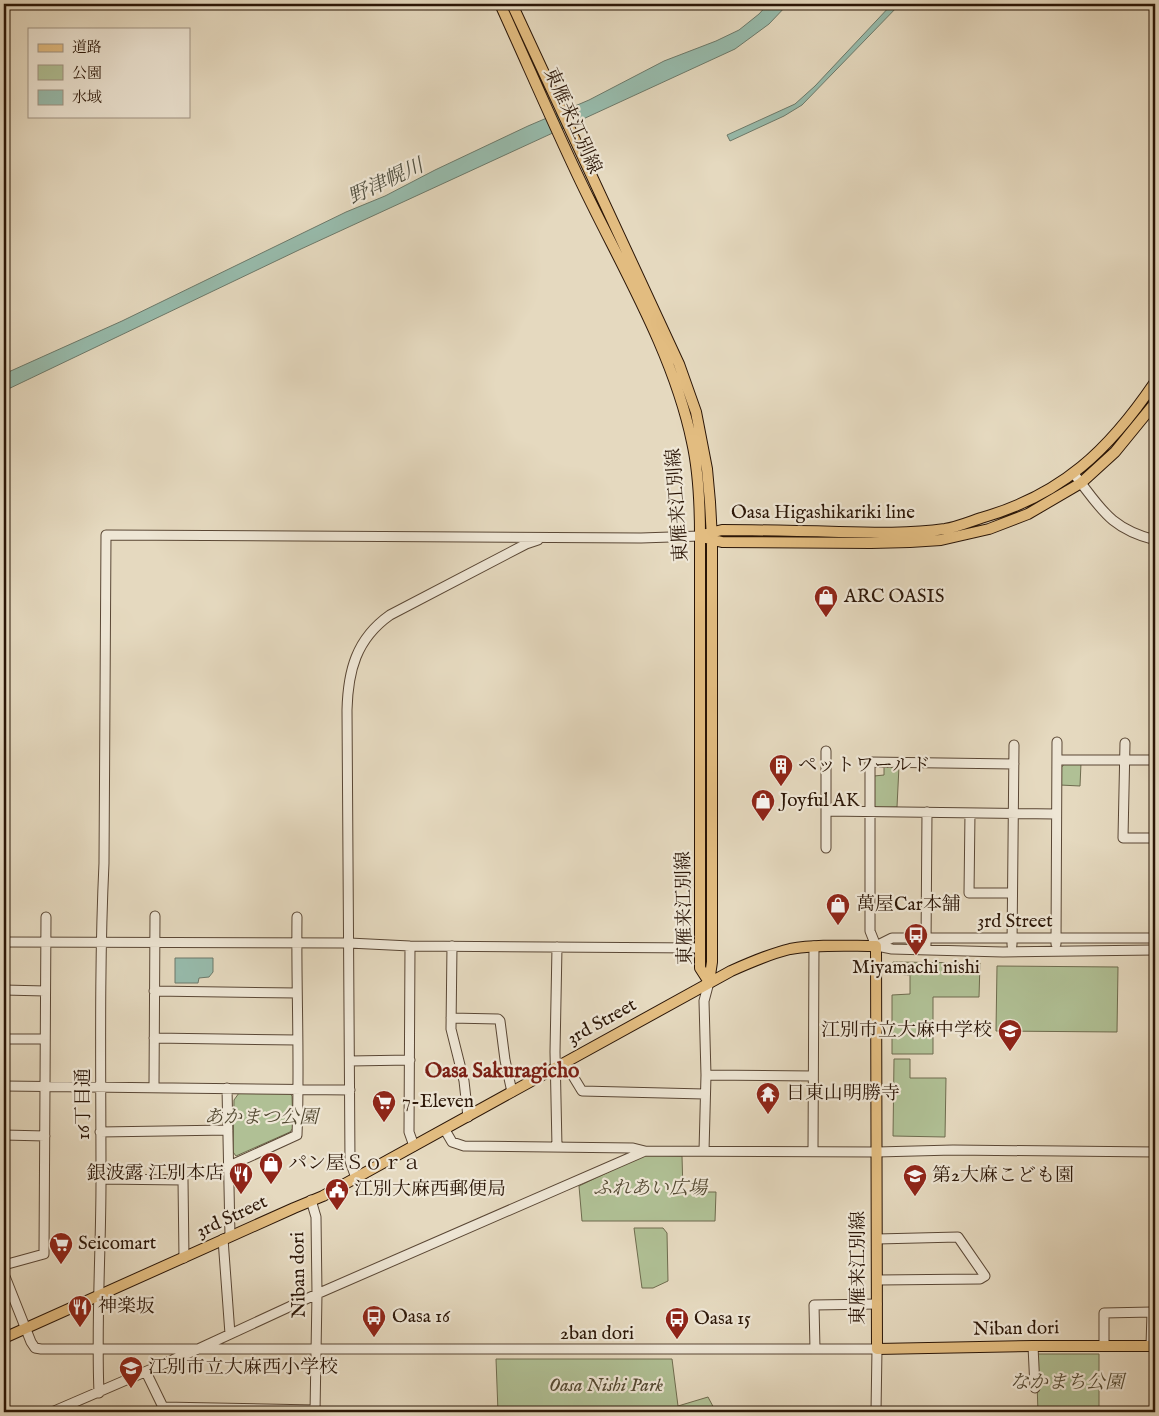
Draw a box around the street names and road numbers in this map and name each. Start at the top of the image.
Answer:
street label: 東雁来江別線 [538,64,606,178]
street label: 東雁来江別線 [662,447,694,563]
street label: Oasa Higashikariki line [731,501,915,525]
street label: 東雁来江別線 [672,851,698,965]
street label: 3rd Street [977,910,1053,934]
street label: 3rd Street [563,993,641,1051]
street label: 16丁目通 [72,1068,96,1140]
street label: 3rd Street [193,1190,272,1244]
street label: 東雁来江別線 [847,1211,871,1325]
street label: Niban dori [286,1232,312,1318]
street label: Niban dori [973,1316,1059,1342]
street label: 2ban dori [560,1322,634,1346]

